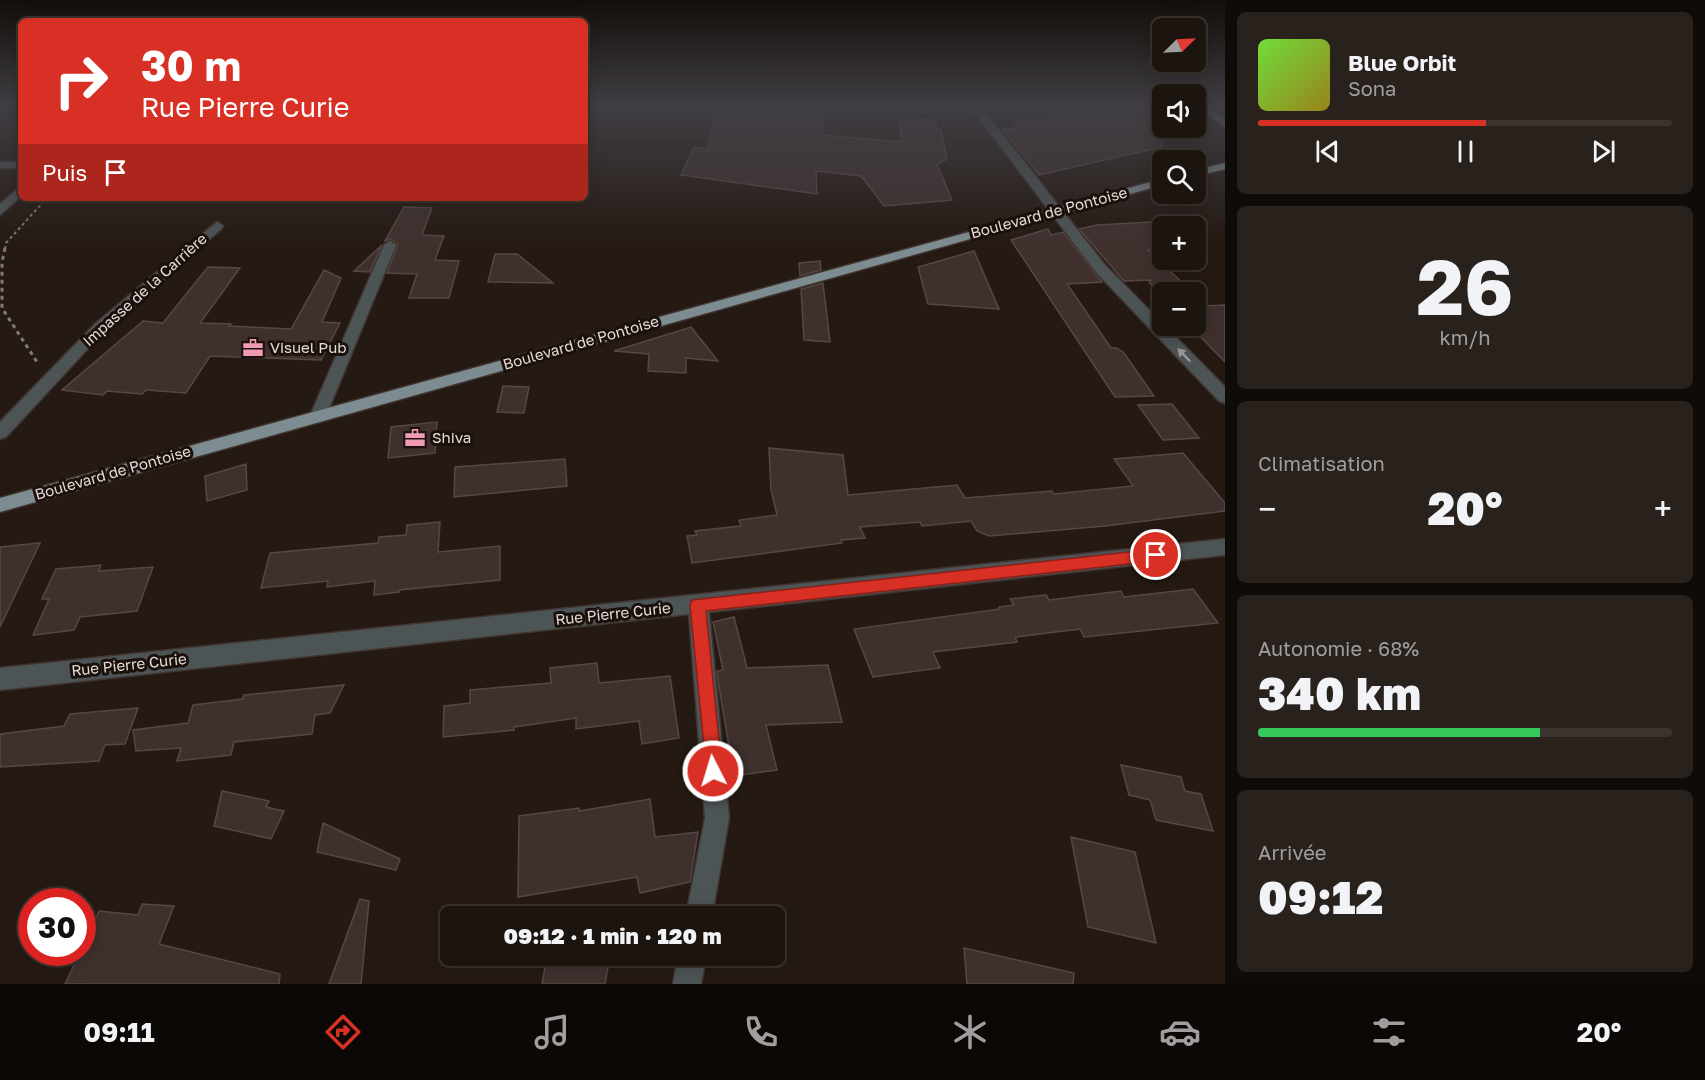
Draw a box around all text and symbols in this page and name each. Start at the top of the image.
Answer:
north arrow [1152,18,1206,72]
map controls [1152,18,1206,336]
text: 30 m [141,40,241,90]
icon: right [42,42,120,120]
text: Blue Orbit [1348,49,1456,76]
text: Sona [1348,76,1396,100]
button: sound [1152,84,1206,138]
text: Rue Pierre Curie [141,91,349,123]
icon: previous [1311,135,1344,168]
icon: pause [1449,135,1482,168]
icon: next [1587,135,1620,168]
button: search [1152,150,1206,204]
icon: arrive [99,156,132,189]
text: Puis [42,159,87,186]
street label: Boulevard de Pontoise [968,182,1129,242]
button: + [1152,216,1206,270]
street label: Impasse de la Carrière [79,229,210,350]
text: 26 [1416,239,1514,332]
button: − [1152,282,1206,336]
street label: Boulevard de Pontoise [501,311,661,373]
text: km/h [1440,325,1490,349]
office icon: Visuel Pub [241,336,265,360]
place label: Visuel Pub [270,338,346,356]
one-way arrow [1178,349,1192,363]
office icon: Shiva [403,426,427,450]
place label: Shiva [432,428,471,446]
street label: Boulevard de Pontoise [33,441,193,503]
text: Climatisation [1258,451,1385,475]
text: 20° [1427,481,1503,535]
text: − [1258,489,1276,528]
text: + [1654,489,1672,528]
pin [1130,529,1181,580]
icon: arrive [1139,538,1172,571]
street label: Rue Pierre Curie [554,598,672,628]
text: Autonomie · 68% [1258,636,1419,660]
street label: Rue Pierre Curie [70,649,188,679]
text: 340 km [1258,666,1421,720]
position arrow [681,739,745,803]
text: Arrivée [1258,840,1326,864]
text: 09:12 [1258,870,1383,924]
speed limit sign: 30 [18,888,96,966]
text: 09:12 · 1 min · 120 m [503,922,722,949]
icon: directions [322,1011,364,1053]
icon: music [531,1011,573,1053]
icon: phone [740,1011,782,1053]
icon: climate [949,1011,991,1053]
icon: car [1159,1011,1201,1053]
icon: filters [1368,1011,1410,1053]
text: 09:11 [84,1016,155,1048]
text: 20° [1577,1016,1621,1048]

